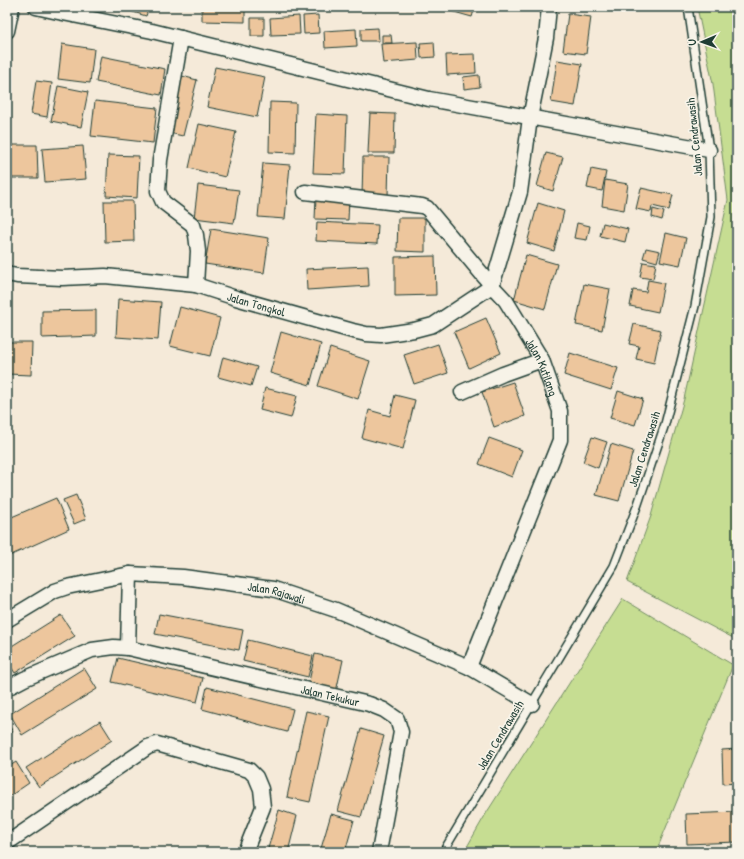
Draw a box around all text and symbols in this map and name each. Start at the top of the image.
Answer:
north arrow [682,22,722,62]
text: U [685,39,699,46]
street label: Jalan Cendrawasih [681,97,707,177]
street label: Jalan Tongkol [225,287,288,320]
street label: Jalan Kutilang [522,335,563,398]
street label: Jalan Cendrawasih [624,409,664,489]
street label: Jalan Rajawali [247,577,308,608]
street label: Jalan Tekukur [299,680,362,710]
street label: Jalan Cendrawasih [472,697,528,773]

